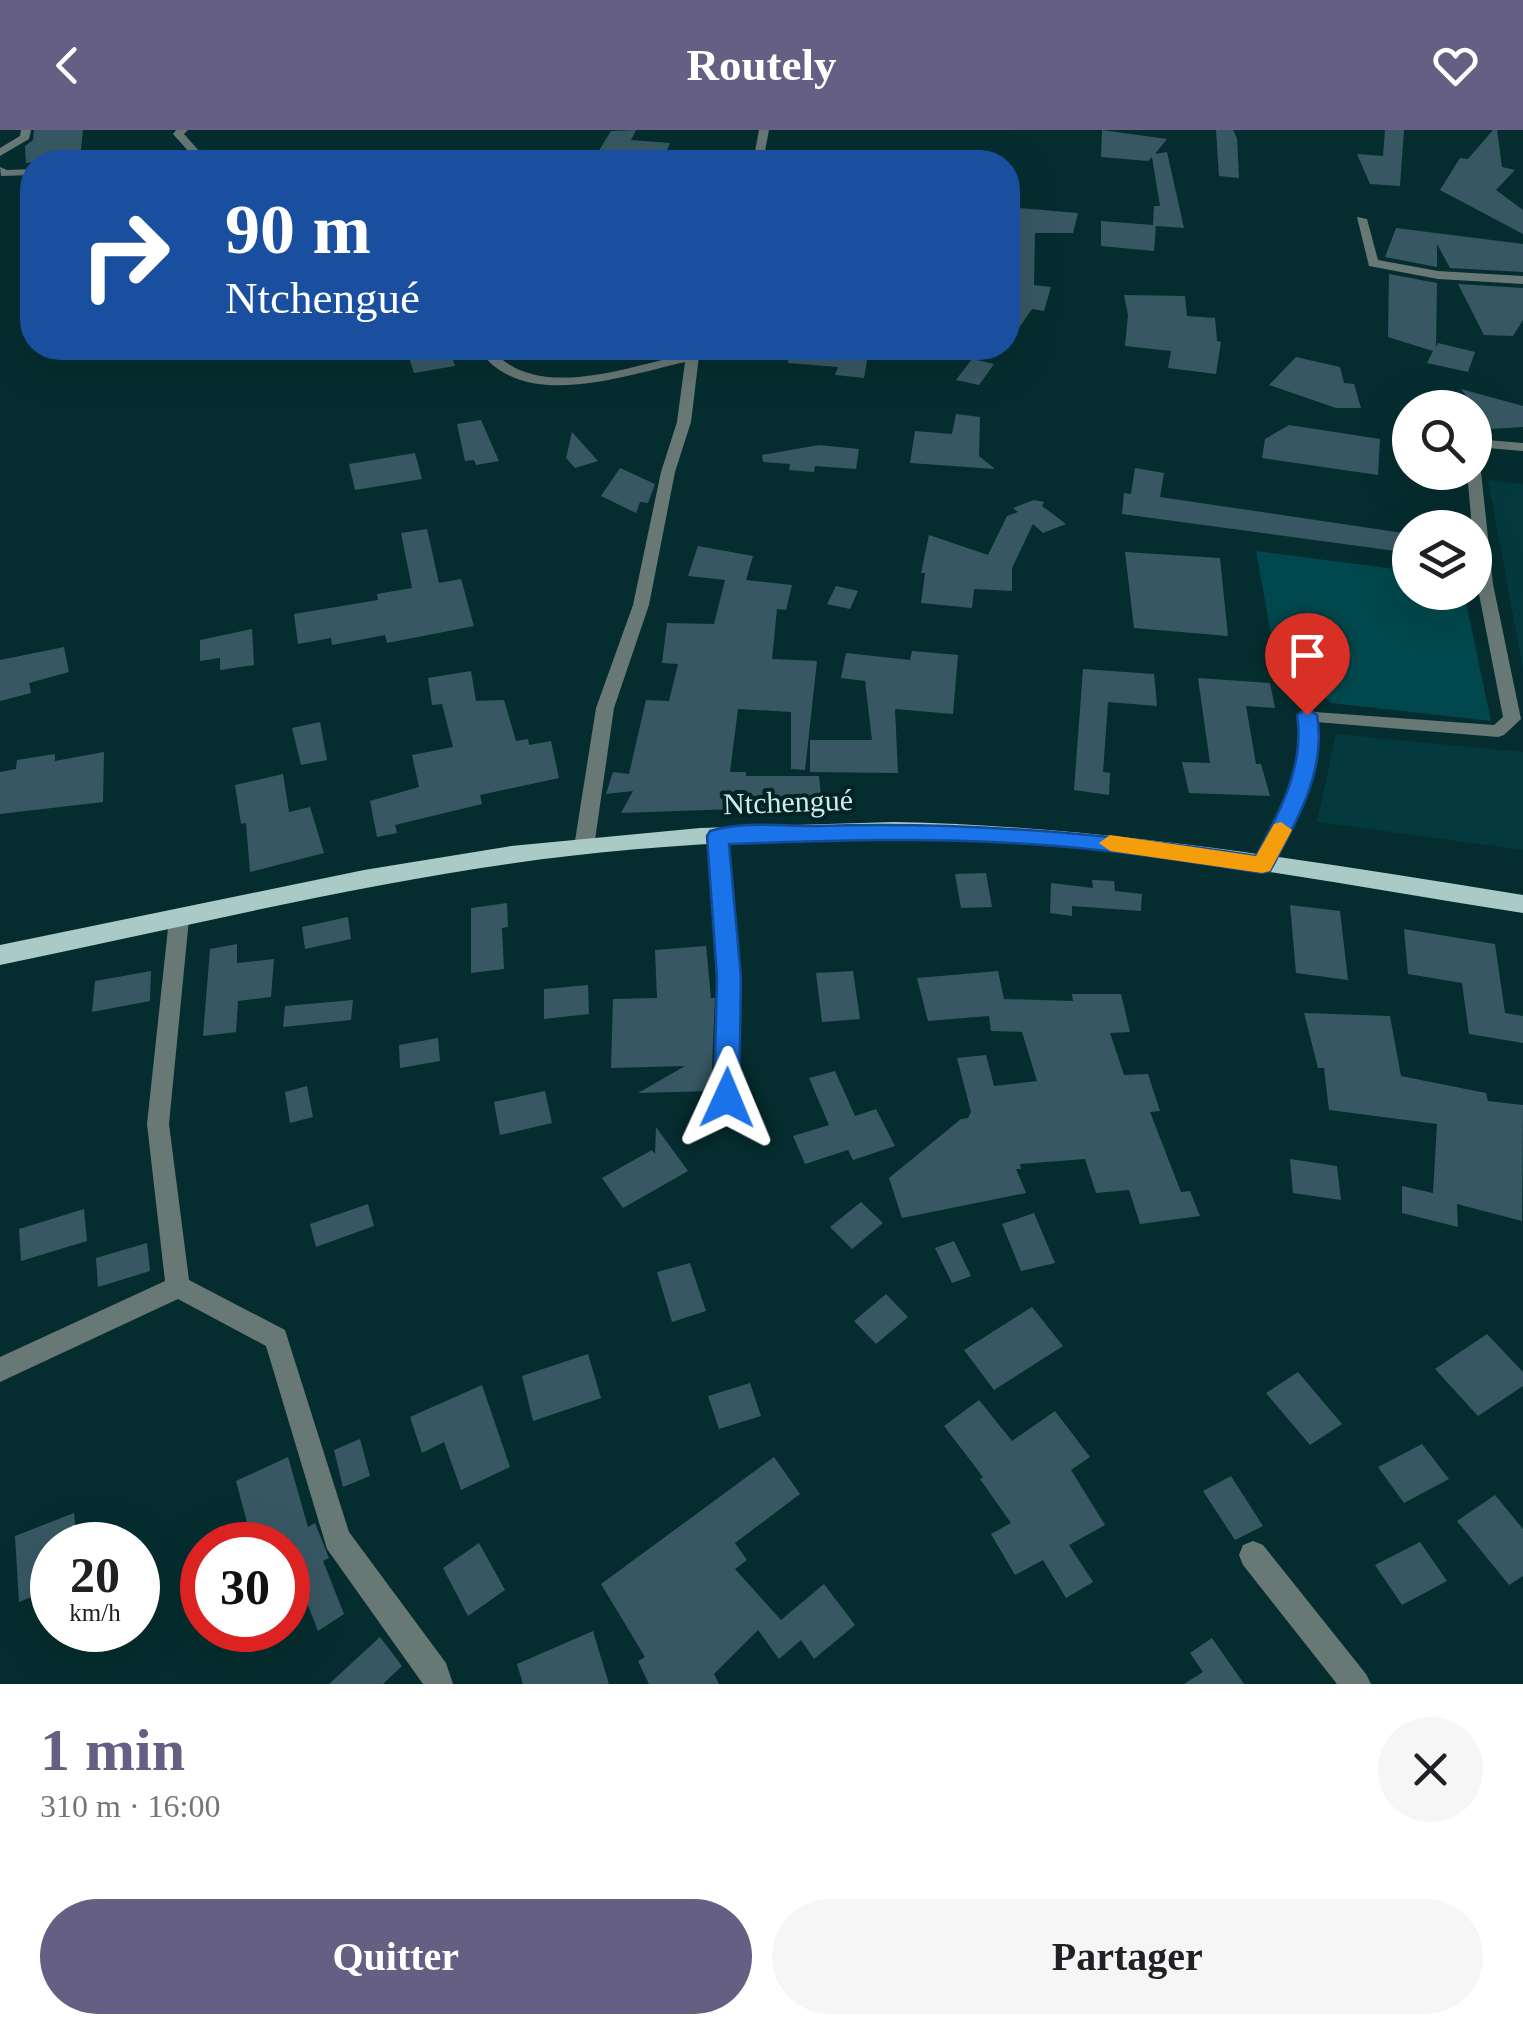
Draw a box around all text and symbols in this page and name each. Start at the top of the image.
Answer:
icon: back [40,38,95,93]
icon: heart [1428,38,1483,93]
text: Routely [687,40,837,90]
icon: right [60,190,190,320]
text: 90 m [225,191,371,268]
text: Ntchengué [225,273,420,323]
map controls [1392,390,1492,610]
button: search [1392,390,1492,490]
button: layers [1392,510,1492,610]
pin [1265,613,1350,716]
icon: arrive [1280,628,1335,683]
street label: Ntchengué [722,783,853,820]
position arrow [675,1046,779,1150]
speed limit sign: 30 [180,1522,310,1652]
text: 20 [70,1547,120,1603]
text: km/h [69,1599,121,1626]
text: 1 min [40,1717,185,1783]
button: close [1378,1717,1483,1822]
text: 310 m · 16:00 [40,1788,220,1824]
button: Quitter [40,1899,752,2014]
button: Partager [772,1899,1483,2014]

